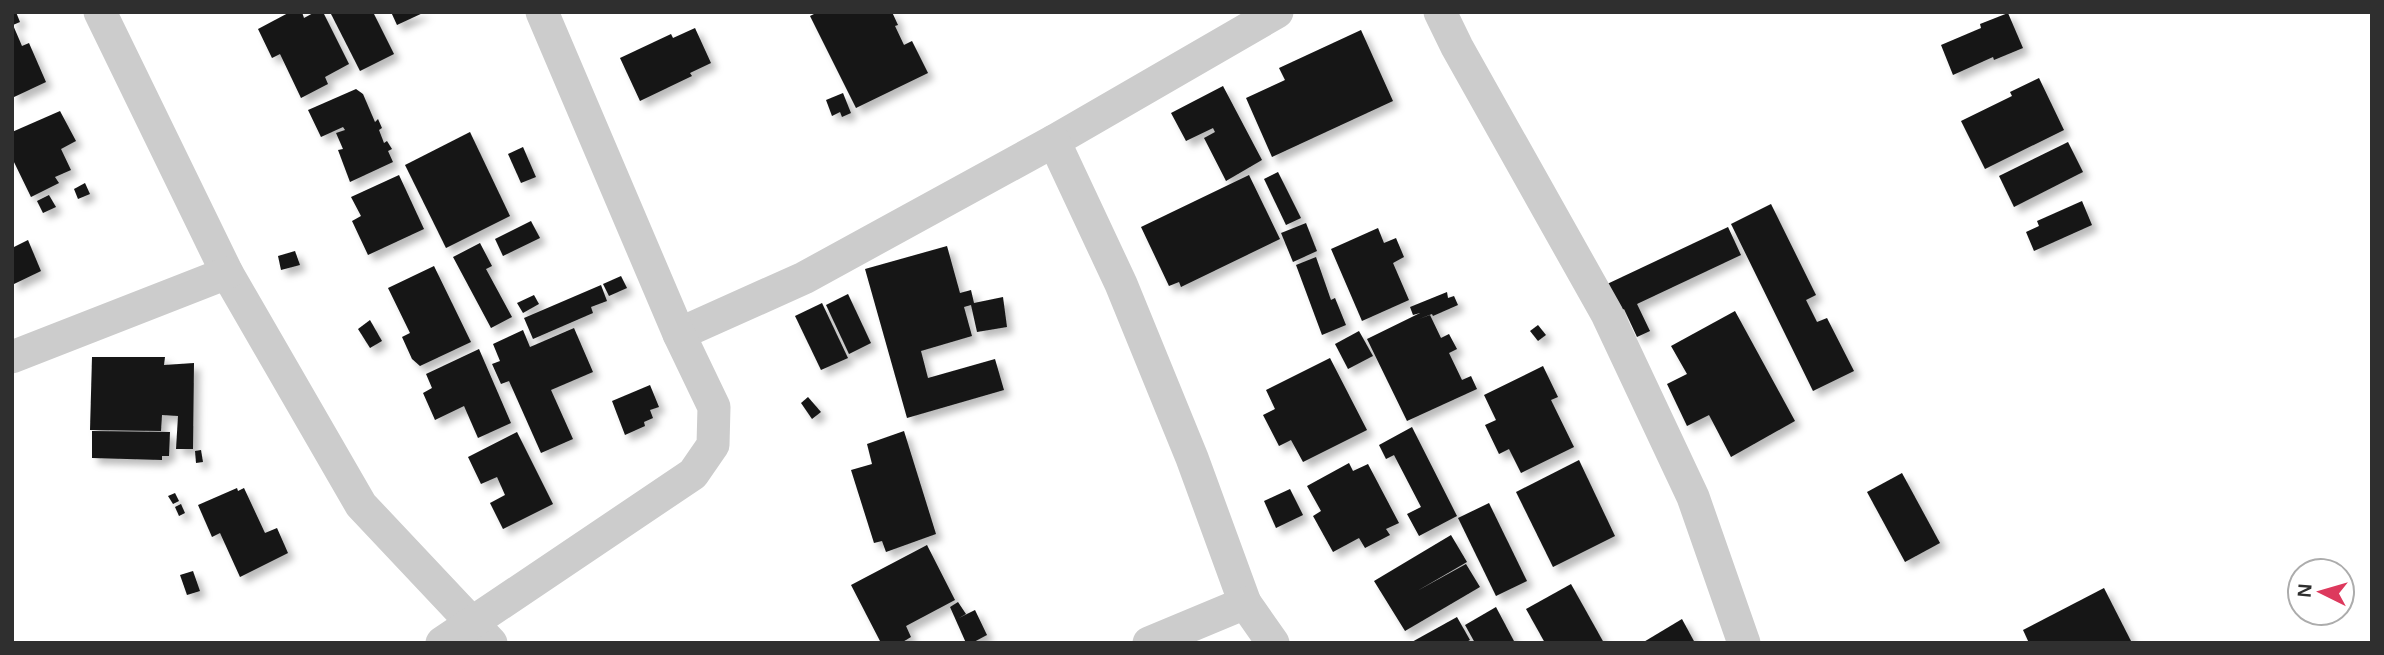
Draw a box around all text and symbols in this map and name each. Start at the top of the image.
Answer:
north arrow [2286,557,2356,627]
text: N [2294,583,2316,598]

